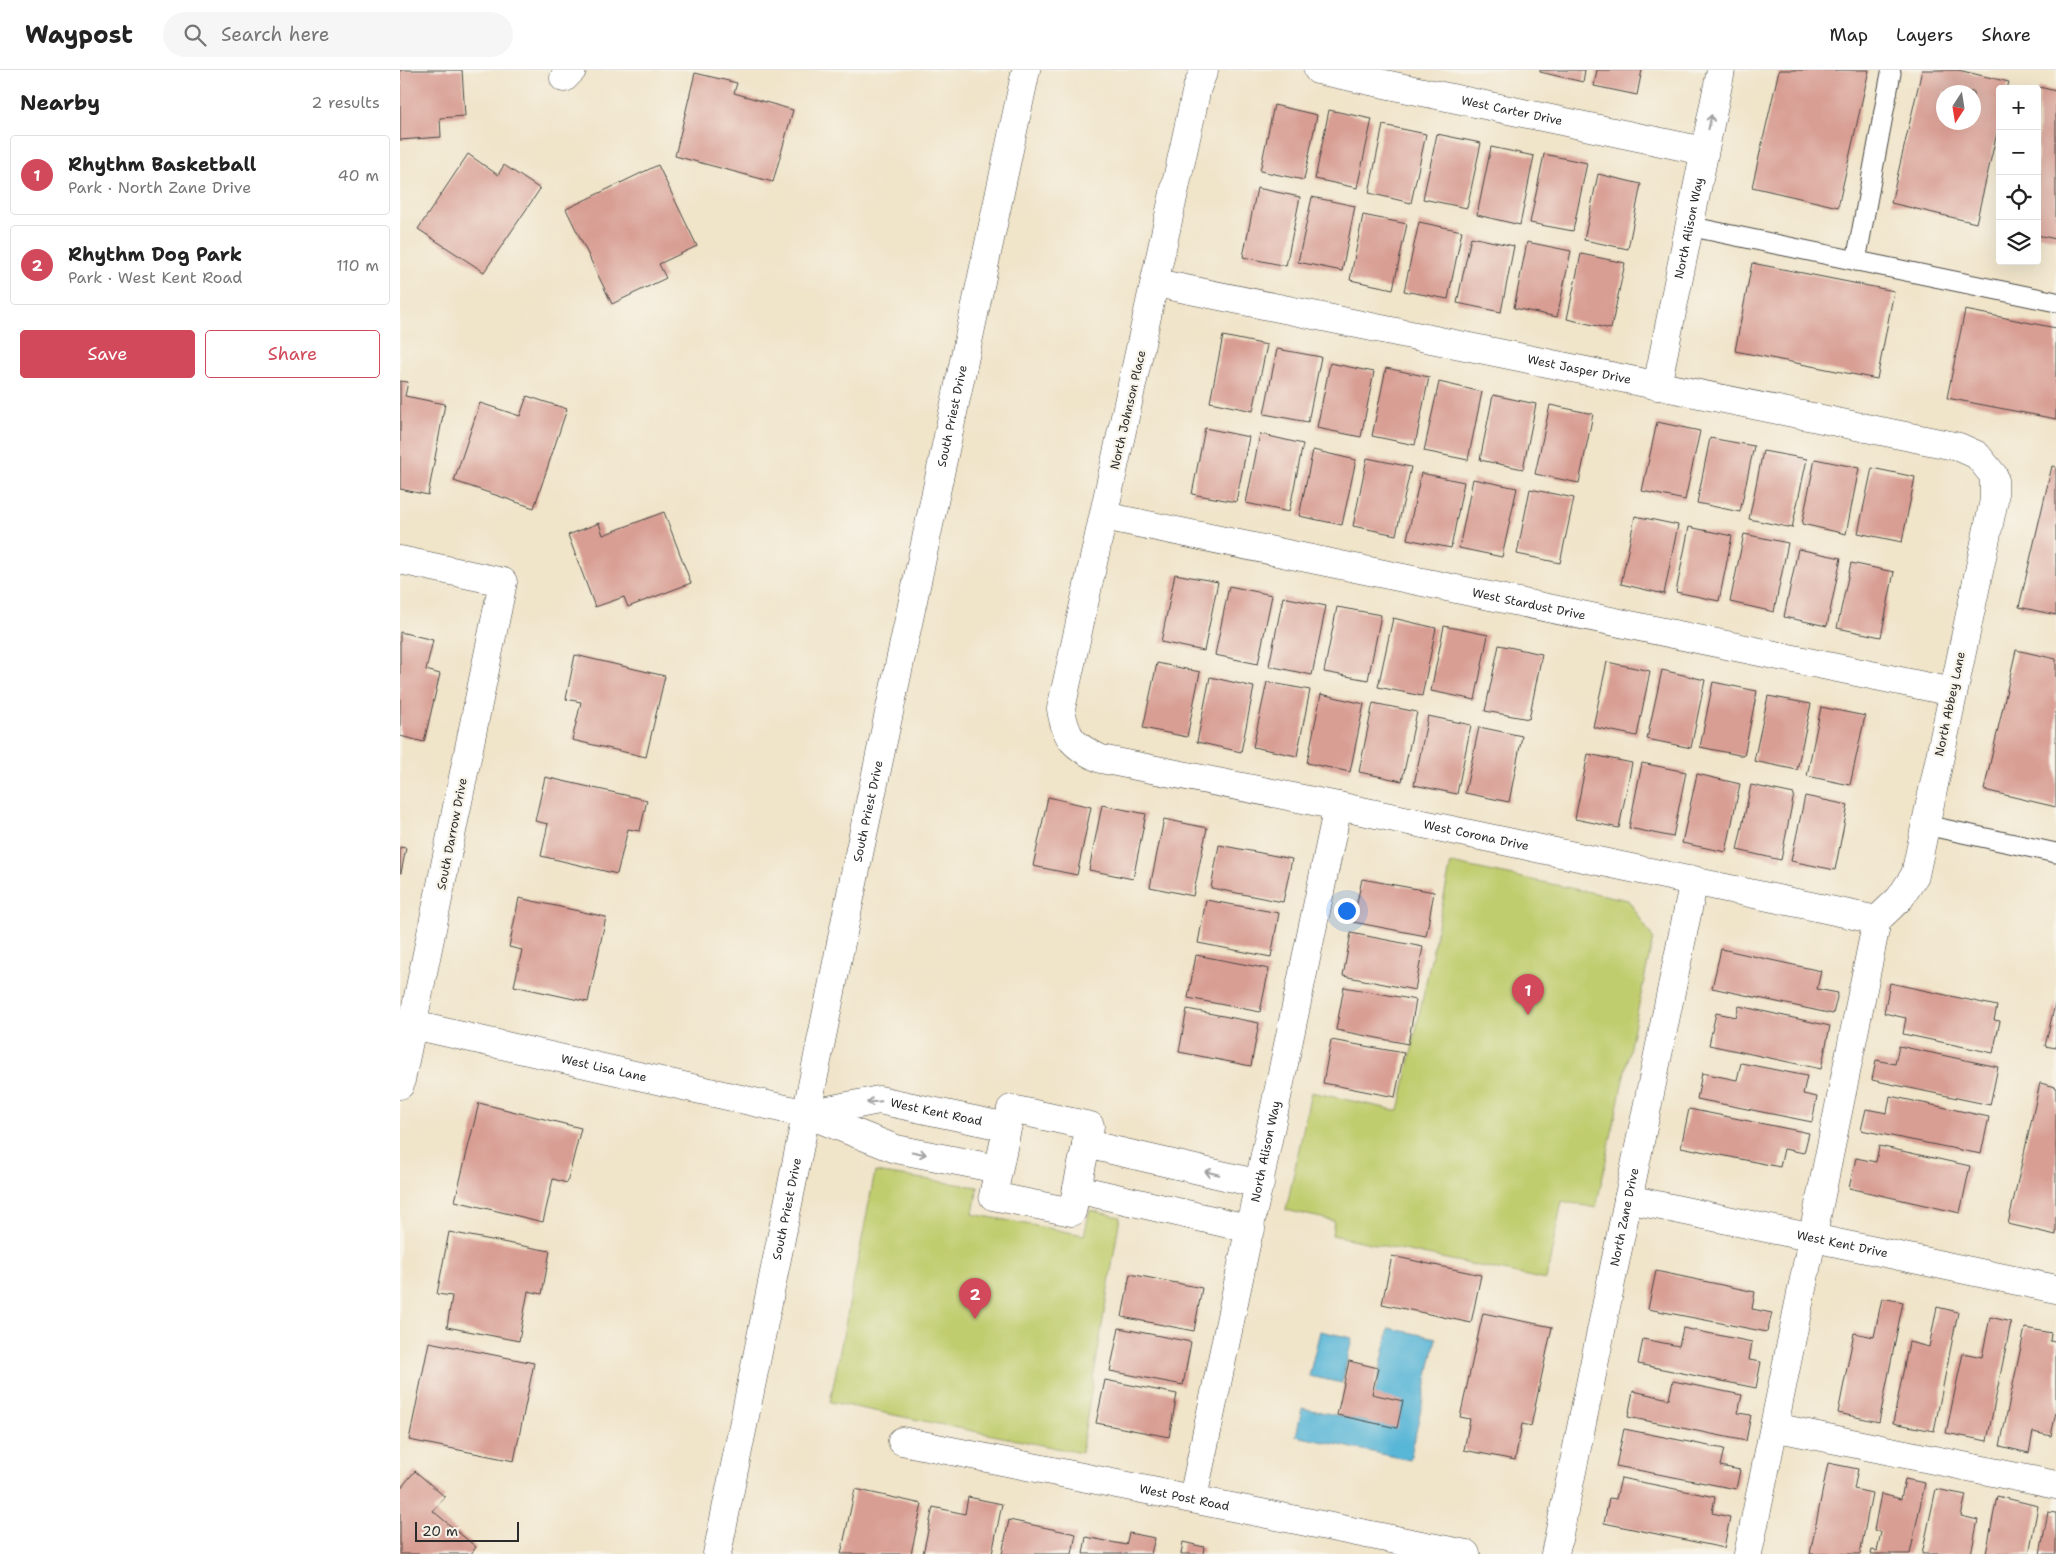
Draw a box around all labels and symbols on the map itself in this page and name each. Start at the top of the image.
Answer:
north arrow [1936,85,1981,130]
street label: West Carter Drive [1460,92,1564,129]
one-way arrow [1706,114,1715,130]
street label: North Alison Way [1671,176,1707,280]
street label: North Johnson Place [1106,349,1150,471]
street label: West Jasper Drive [1526,351,1633,388]
street label: South Priest Drive [934,363,971,469]
street label: West Stardust Drive [1471,585,1587,624]
street label: North Abbey Lane [1931,650,1969,758]
street label: South Priest Drive [850,759,887,864]
street label: South Darrow Drive [433,776,471,891]
street label: West Corona Drive [1422,816,1531,854]
your location [1334,898,1360,924]
pin: 1 [1512,974,1544,1015]
street label: West Lisa Lane [559,1051,649,1086]
street label: West Kent Road [889,1095,984,1130]
one-way arrow [867,1097,883,1106]
street label: North Alison Way [1247,1099,1284,1204]
one-way arrow [910,1149,926,1158]
street label: South Priest Drive [769,1156,805,1261]
street label: North Zane Drive [1607,1166,1642,1268]
one-way arrow [1205,1168,1221,1177]
street label: West Kent Drive [1795,1227,1890,1261]
pin: 2 [959,1278,991,1319]
street label: West Post Road [1138,1481,1231,1515]
scale bar [415,1519,519,1542]

